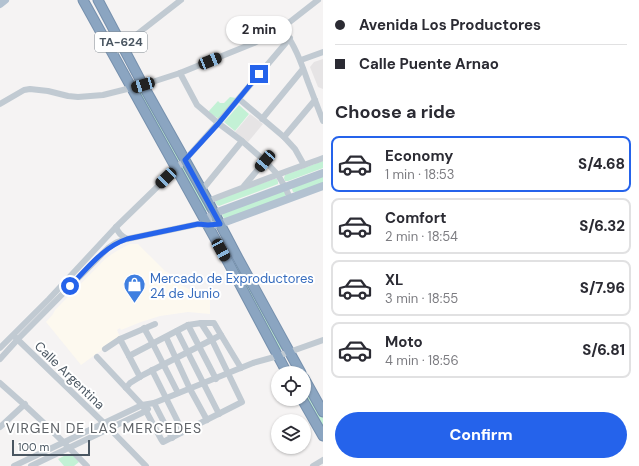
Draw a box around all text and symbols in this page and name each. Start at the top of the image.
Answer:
text: Avenida Los Productores [359,15,541,35]
callout: 2 min [226,16,292,44]
text: 2 min [242,21,276,38]
road number: TA-624 [95,32,147,52]
car [197,51,223,71]
text: Calle Puente Arnao [359,54,499,74]
route end [250,65,268,83]
car [130,76,156,94]
text: Choose a ride [335,100,456,124]
icon: car [337,146,373,182]
text: Economy [385,146,453,166]
car [253,148,277,174]
text: S/4.68 [578,154,625,174]
car [153,165,179,191]
text: 1 min · 18:53 [385,166,454,183]
icon: car [337,208,373,244]
text: Comfort [385,208,446,228]
text: S/6.32 [579,216,625,236]
text: 2 min · 18:54 [385,228,458,245]
car [210,237,232,263]
place label: Mercado de Exproductores 24 de Junio [150,270,314,302]
icon: car [337,270,373,306]
text: XL [385,270,403,290]
shop icon: Mercado de Exproductores 24 de Junio [122,272,148,305]
route start [61,277,79,295]
text: S/7.96 [580,278,625,298]
text: 3 min · 18:55 [385,290,458,307]
icon: car [337,332,373,368]
text: Moto [385,332,423,352]
street label: Calle Argentina [31,338,108,413]
text: S/6.81 [582,340,625,360]
text: 4 min · 18:56 [385,352,459,369]
map controls [271,366,311,454]
button: locate [271,366,311,406]
button: Confirm [335,412,627,458]
button: layers [271,414,311,454]
district label: VIRGEN DE LAS MERCEDES [6,419,202,437]
scale bar [12,438,90,457]
text: 100 m [18,440,49,454]

